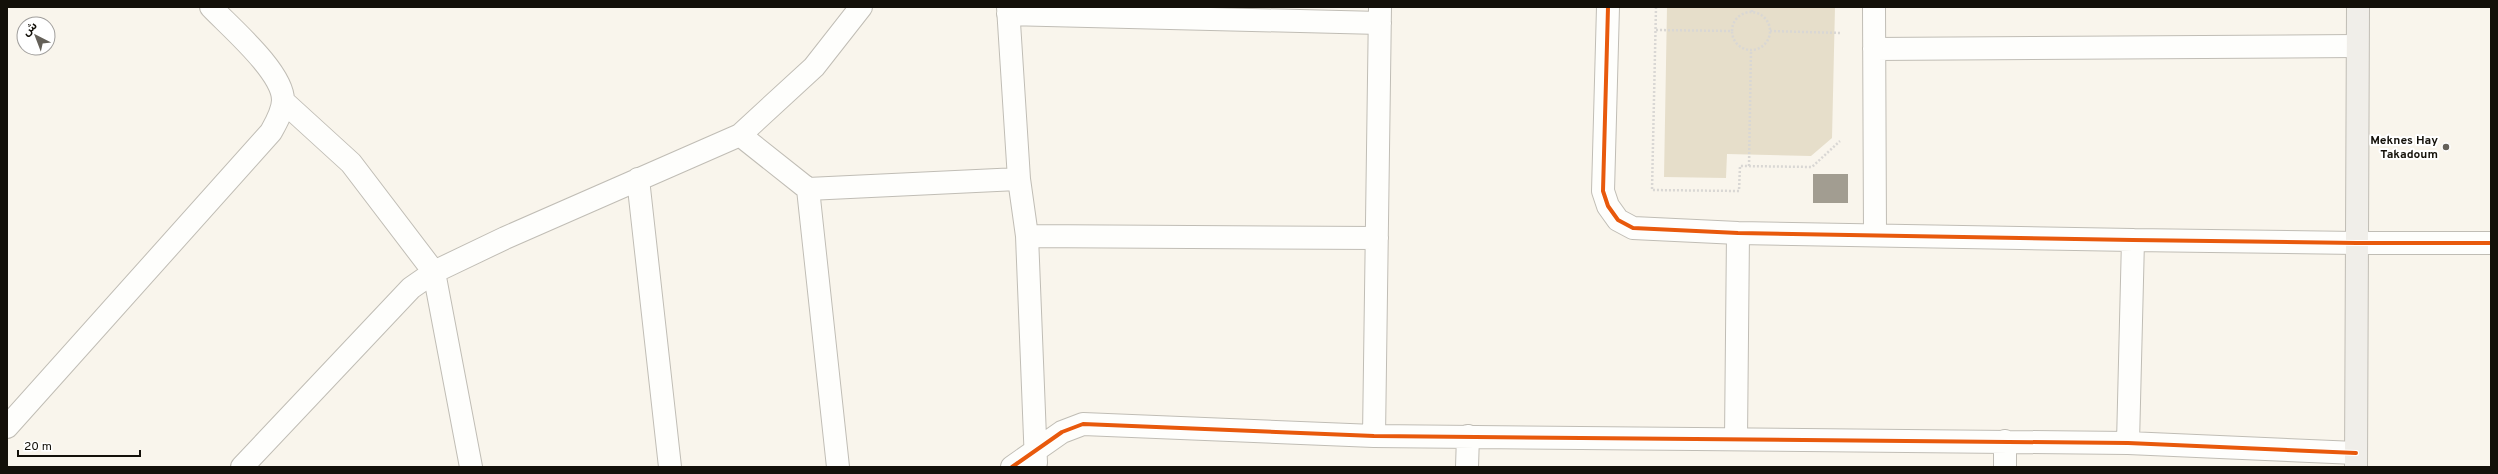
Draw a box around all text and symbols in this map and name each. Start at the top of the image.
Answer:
north arrow [16,16,56,56]
text: ش [20,19,40,40]
place label: Meknes Hay Takadoum [2370,133,2438,163]
marker: Meknes Hay Takadoum [2441,142,2451,152]
scale bar [18,432,140,458]
text: 20 m [24,439,52,455]

